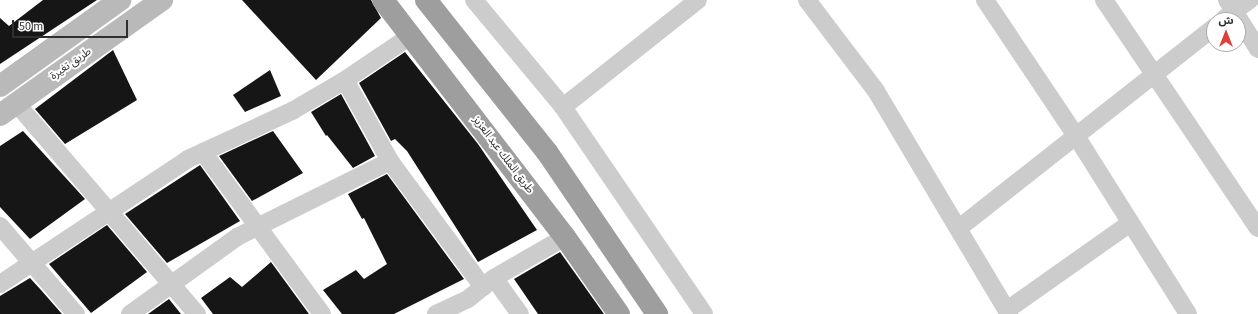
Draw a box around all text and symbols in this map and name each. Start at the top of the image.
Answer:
scale bar [14,12,130,38]
north arrow [1206,12,1246,52]
text: ش [1218,13,1234,28]
text: 50 m [19,18,43,35]
street label: طريق تغيرة [48,45,94,83]
street label: طريق الملك عبد العزيز [470,114,536,196]

